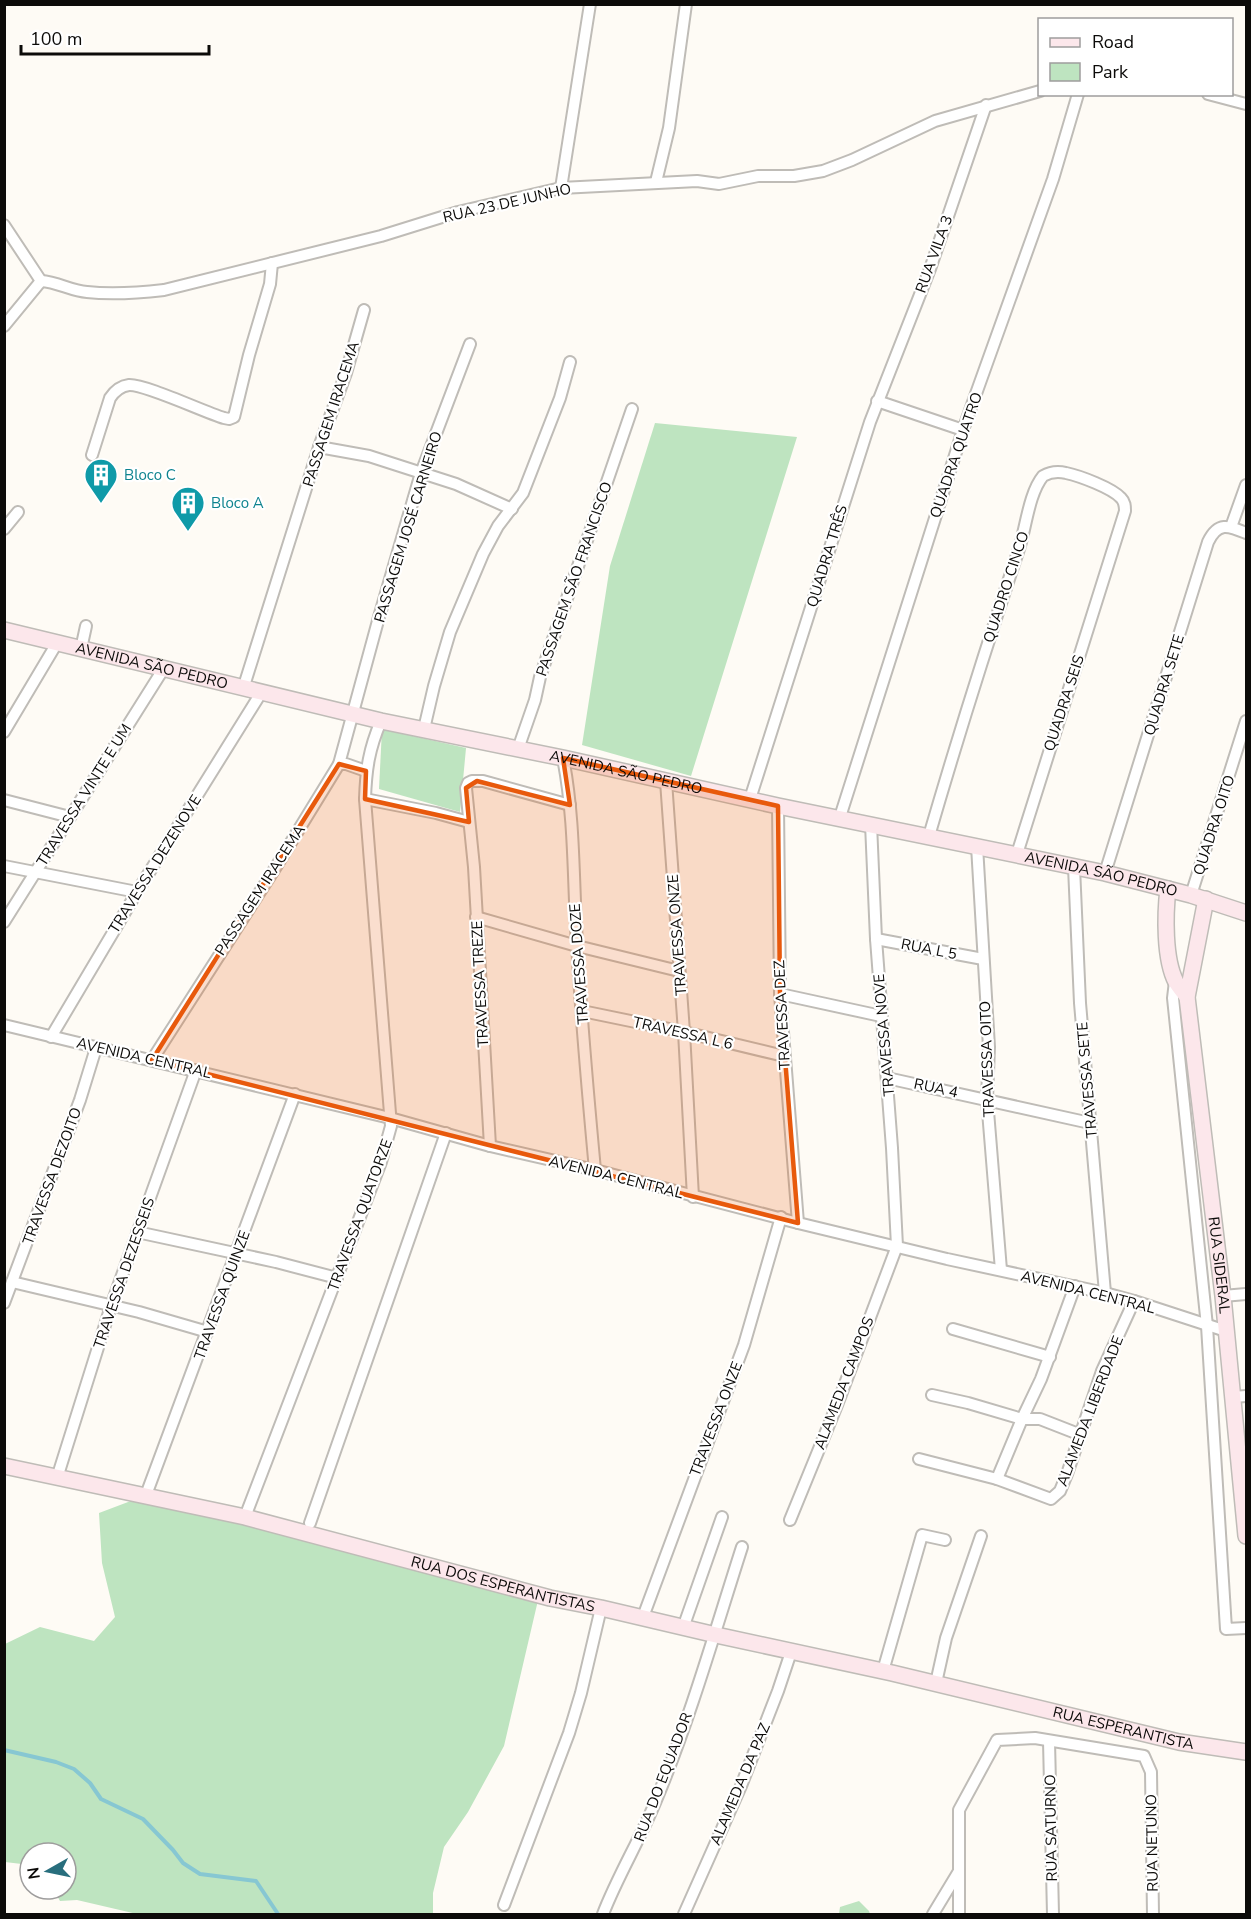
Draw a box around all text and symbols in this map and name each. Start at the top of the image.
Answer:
scale bar [21,18,208,56]
legend [1038,18,1233,96]
text: 100 m [30,27,82,51]
text: Road [1092,30,1134,54]
text: Park [1092,60,1129,84]
street label: RUA 23 DE JUNHO [441,179,573,227]
street label: RUA VILA 3 [911,212,957,296]
street label: PASSAGEM IRACEMA [298,339,364,489]
street label: QUADRA QUATRO [925,389,987,521]
street label: PASSAGEM JOSÉ CARNEIRO [369,429,447,625]
building icon: Bloco C [83,457,119,504]
place label: Bloco C [124,465,176,485]
street label: PASSAGEM SÃO FRANCISCO [531,479,617,679]
building icon: Bloco A [170,485,206,532]
place label: Bloco A [211,493,264,513]
street label: QUADRA TRÊS [802,502,852,610]
street label: QUADRO CINCO [979,529,1033,645]
street label: QUADRA SETE [1139,632,1189,738]
street label: AVENIDA SÃO PEDRO [74,638,230,694]
street label: QUADRA SEIS [1039,652,1089,754]
street label: TRAVESSA VINTE E UM [32,720,136,870]
street label: AVENIDA SÃO PEDRO [548,745,704,799]
street label: QUADRA OITO [1188,772,1240,878]
street label: TRAVESSA DEZENOVE [104,791,206,937]
street label: PASSAGEM IRACEMA [210,821,310,959]
street label: AVENIDA SÃO PEDRO [1023,847,1180,901]
street label: TRAVESSA ONZE [663,874,691,996]
street label: TRAVESSA DOZE [565,903,593,1025]
street label: TRAVESSA TREZE [467,920,493,1048]
street label: RUA L 5 [899,934,959,964]
street label: TRAVESSA DEZ [769,959,795,1070]
street label: TRAVESSA NOVE [869,973,899,1097]
street label: TRAVESSA OITO [975,1000,999,1118]
street label: TRAVESSA L 6 [631,1012,735,1054]
street label: TRAVESSA SETE [1072,1021,1102,1139]
street label: AVENIDA CENTRAL [75,1033,213,1083]
street label: RUA 4 [912,1074,960,1102]
street label: TRAVESSA DEZOITO [18,1105,86,1247]
street label: TRAVESSA QUATORZE [323,1136,397,1294]
street label: AVENIDA CENTRAL [547,1151,685,1203]
street label: TRAVESSA DEZESSEIS [89,1195,159,1351]
street label: RUA SIDERAL [1204,1216,1235,1315]
street label: TRAVESSA QUINZE [189,1228,255,1362]
street label: AVENIDA CENTRAL [1019,1266,1157,1318]
street label: ALAMEDA CAMPOS [809,1314,879,1452]
street label: ALAMEDA LIBERDADE [1052,1333,1128,1489]
street label: TRAVESSA ONZE [685,1359,747,1479]
street label: RUA DOS ESPERANTISTAS [409,1551,597,1617]
street label: RUA ESPERANTISTA [1051,1702,1195,1754]
street label: RUA DO EQUADOR [629,1710,697,1844]
street label: ALAMEDA DA PAZ [705,1720,775,1848]
street label: RUA SATURNO [1040,1774,1062,1882]
street label: RUA NETUNO [1141,1794,1163,1892]
north arrow [18,1841,78,1901]
text: N [22,1866,46,1881]

